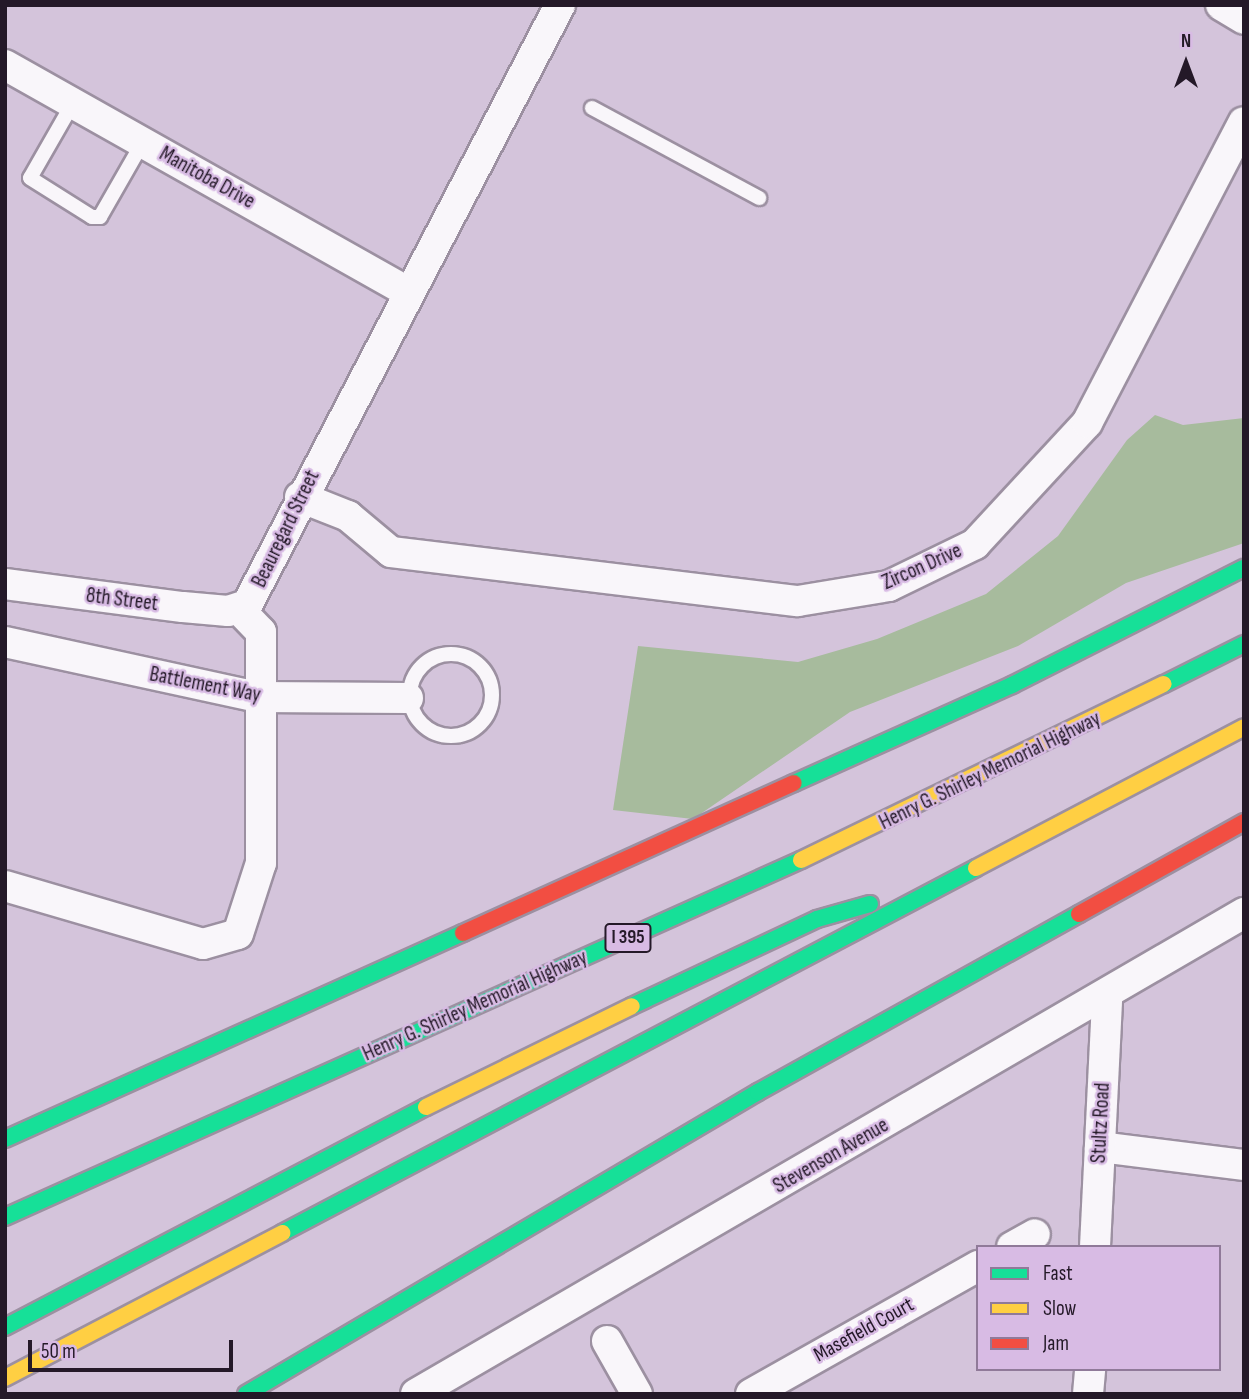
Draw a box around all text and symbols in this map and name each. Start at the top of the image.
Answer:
north arrow [1151,28,1221,98]
text: N [1181,30,1191,53]
street label: Manitoba Drive [155,141,259,215]
street label: Beauregard Street [247,466,325,592]
street label: Zircon Drive [878,538,966,596]
street label: 8th Street [85,583,159,617]
street label: Battlement Way [147,662,263,708]
street label: Henry G. Shirley Memorial Highway [875,706,1105,836]
road number: I 395 [604,922,652,954]
street label: Henry G. Shirley Memorial Highway [359,945,591,1067]
street label: Stultz Road [1086,1082,1116,1164]
street label: Stevenson Avenue [769,1113,893,1199]
legend [976,1245,1221,1371]
text: Fast [1043,1261,1073,1286]
street label: Masefield Court [810,1292,918,1368]
text: Slow [1043,1296,1076,1321]
scale bar [32,1326,236,1370]
text: Jam [1043,1331,1069,1356]
text: 50 m [41,1339,76,1364]

